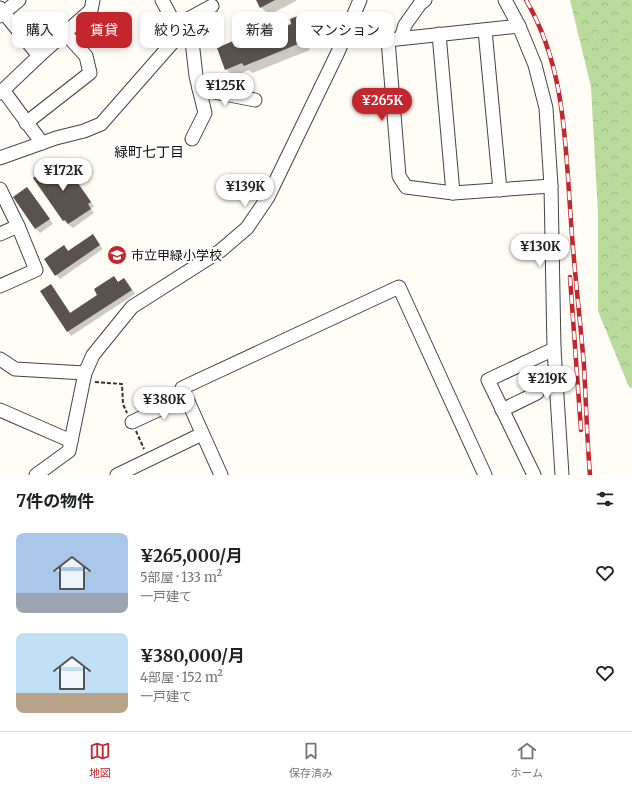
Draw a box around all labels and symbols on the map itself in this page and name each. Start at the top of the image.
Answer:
pin: ¥125K [197,73,253,107]
pin: ¥265K [354,88,410,122]
district label: 緑町七丁目 [114,143,184,161]
pin: ¥172K [35,158,91,192]
pin: ¥139K [217,174,273,208]
pin: ¥130K [512,234,568,268]
school or university icon: 市立甲緑小学校 [106,244,128,266]
place label: 市立甲緑小学校 [131,247,222,264]
pin: ¥219K [519,366,575,400]
pin: ¥380K [136,387,192,421]

